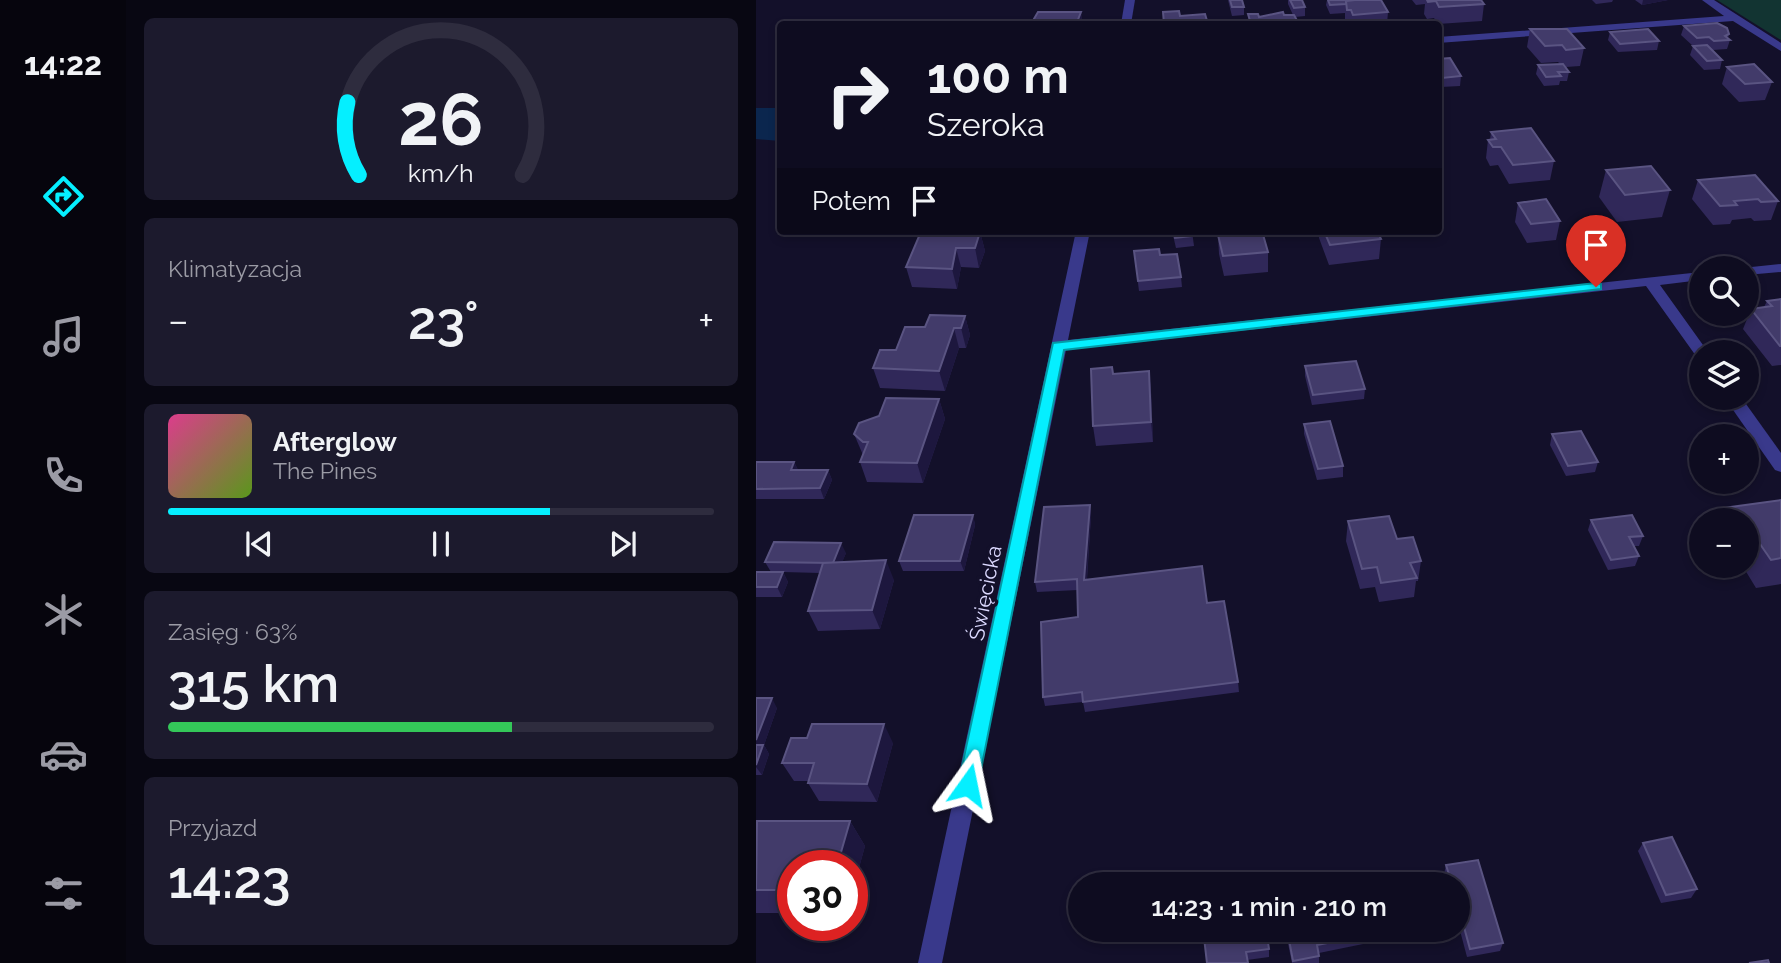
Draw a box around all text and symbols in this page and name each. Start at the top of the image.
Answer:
text: 14:22 [24,45,102,82]
text: 100 m [927,47,1069,104]
icon: right [812,49,903,140]
text: 26 [398,77,484,162]
text: Szeroka [927,106,1045,143]
text: km/h [408,158,474,188]
icon: directions [39,172,88,221]
icon: arrive [905,182,943,220]
text: Potem [812,186,891,216]
pin [1566,215,1626,287]
icon: arrive [1577,226,1615,264]
text: Klimatyzacja [168,255,302,282]
map controls [1689,256,1759,578]
button: search [1689,256,1759,326]
text: 23° [408,290,479,351]
text: − [168,298,188,343]
text: + [698,298,714,343]
icon: music [39,312,88,361]
button: layers [1689,340,1759,410]
button: + [1689,424,1759,494]
text: Afterglow [273,427,397,457]
icon: phone [39,451,88,500]
text: The Pines [273,457,377,484]
button: − [1689,508,1759,578]
icon: previous [240,525,278,563]
icon: pause [422,525,460,563]
icon: next [604,525,642,563]
street label: Święcicka [964,543,1006,643]
icon: climate [39,590,88,639]
text: Zasięg · 63% [168,618,298,645]
text: 315 km [168,653,339,714]
icon: car [39,730,88,779]
position arrow [931,748,1005,822]
text: Przyjazd [168,814,257,841]
text: 14:23 [168,849,291,910]
speed limit sign: 30 [777,850,868,941]
icon: filters [39,869,88,918]
text: 14:23 · 1 min · 210 m [1151,892,1387,922]

